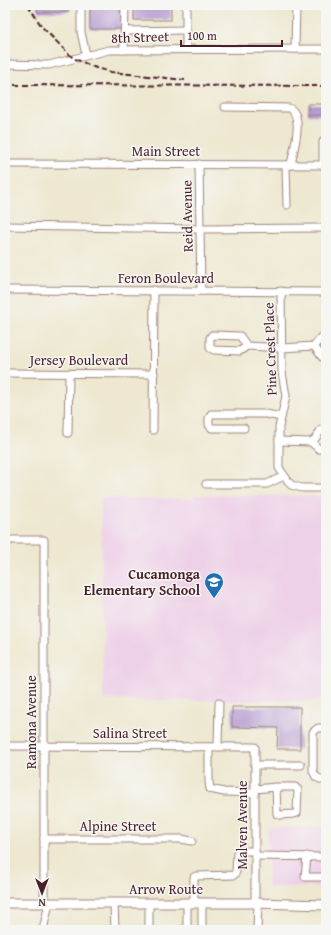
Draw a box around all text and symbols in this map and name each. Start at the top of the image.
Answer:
scale bar [181,22,282,48]
street label: 8th Street [111,26,169,48]
text: 100 m [187,27,217,44]
street label: Main Street [132,141,200,161]
street label: Reid Avenue [176,179,198,252]
street label: Feron Boulevard [118,268,215,288]
street label: Pine Crest Place [258,302,282,396]
street label: Jersey Boulevard [28,350,129,370]
place label: Cucamonga Elementary School [84,564,201,600]
school or university icon: Cucamonga Elementary School [203,571,225,599]
street label: Ramona Avenue [21,675,41,769]
street label: Salina Street [93,723,167,743]
street label: Malven Avenue [232,780,252,870]
street label: Alpine Street [80,816,156,836]
north arrow [22,873,62,913]
street label: Arrow Route [129,879,203,899]
text: N [38,895,46,911]

